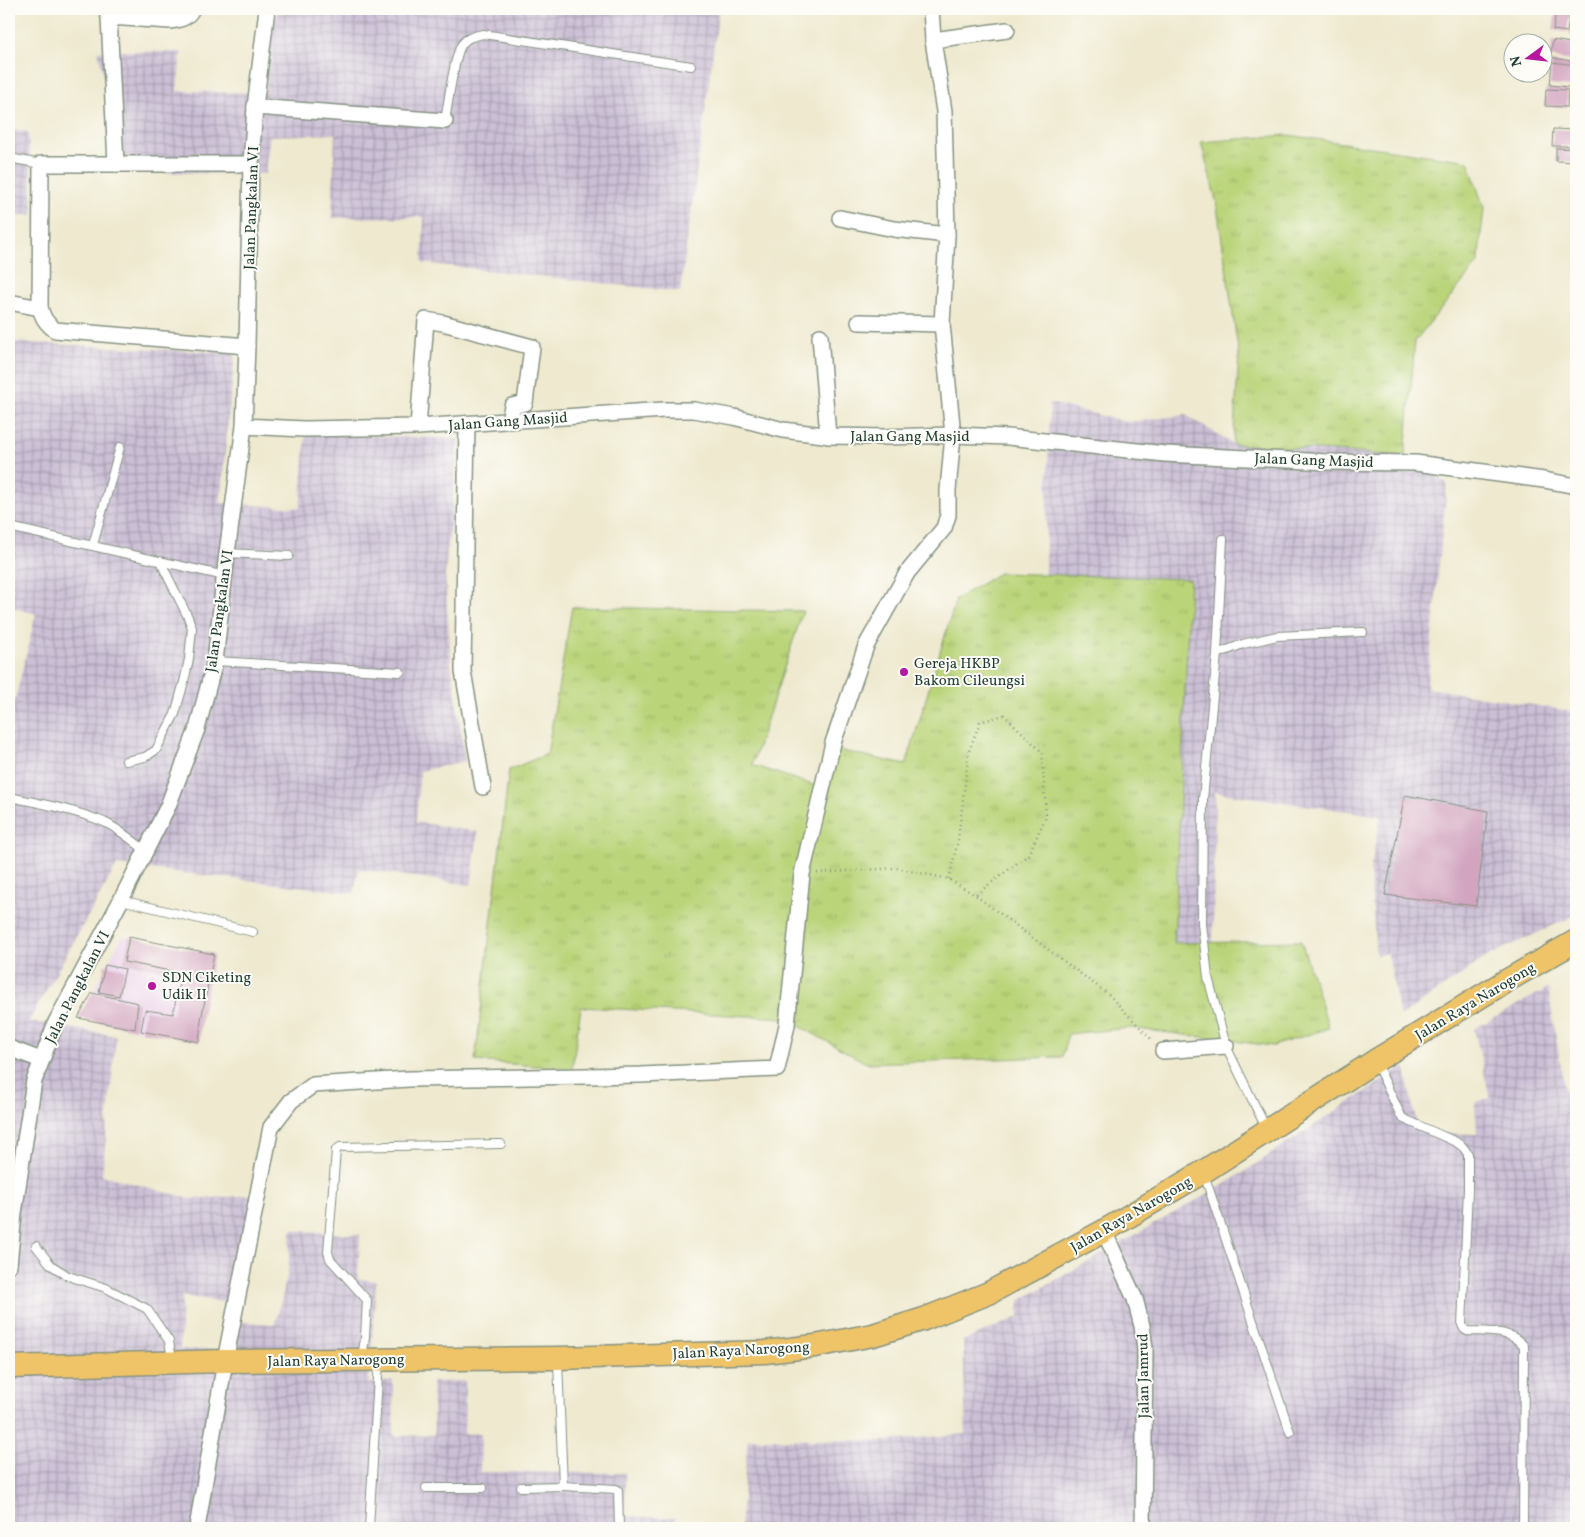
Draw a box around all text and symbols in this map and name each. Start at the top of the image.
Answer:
north arrow [1502,32,1552,82]
text: N [1506,54,1527,68]
street label: Jalan Pangkalan VI [240,146,265,270]
street label: Jalan Gang Masjid [448,408,568,437]
street label: Jalan Gang Masjid [850,427,970,448]
street label: Jalan Gang Masjid [1254,449,1374,474]
street label: Jalan Pangkalan VI [201,548,239,674]
place label: Gereja HKBP Bakom Cileungsi [914,654,1025,692]
marker: Gereja HKBP Bakom Cileungsi [898,666,910,678]
street label: Jalan Pangkalan VI [41,928,116,1048]
street label: Jalan Raya Narogong [1412,958,1540,1047]
place label: SDN Ciketing Udik II [162,968,251,1006]
marker: SDN Ciketing Udik II [146,980,158,992]
street label: Jalan Raya Narogong [1067,1172,1197,1259]
street label: Jalan Jamrud [1133,1333,1156,1419]
street label: Jalan Raya Narogong [672,1337,811,1366]
street label: Jalan Raya Narogong [267,1350,405,1373]

